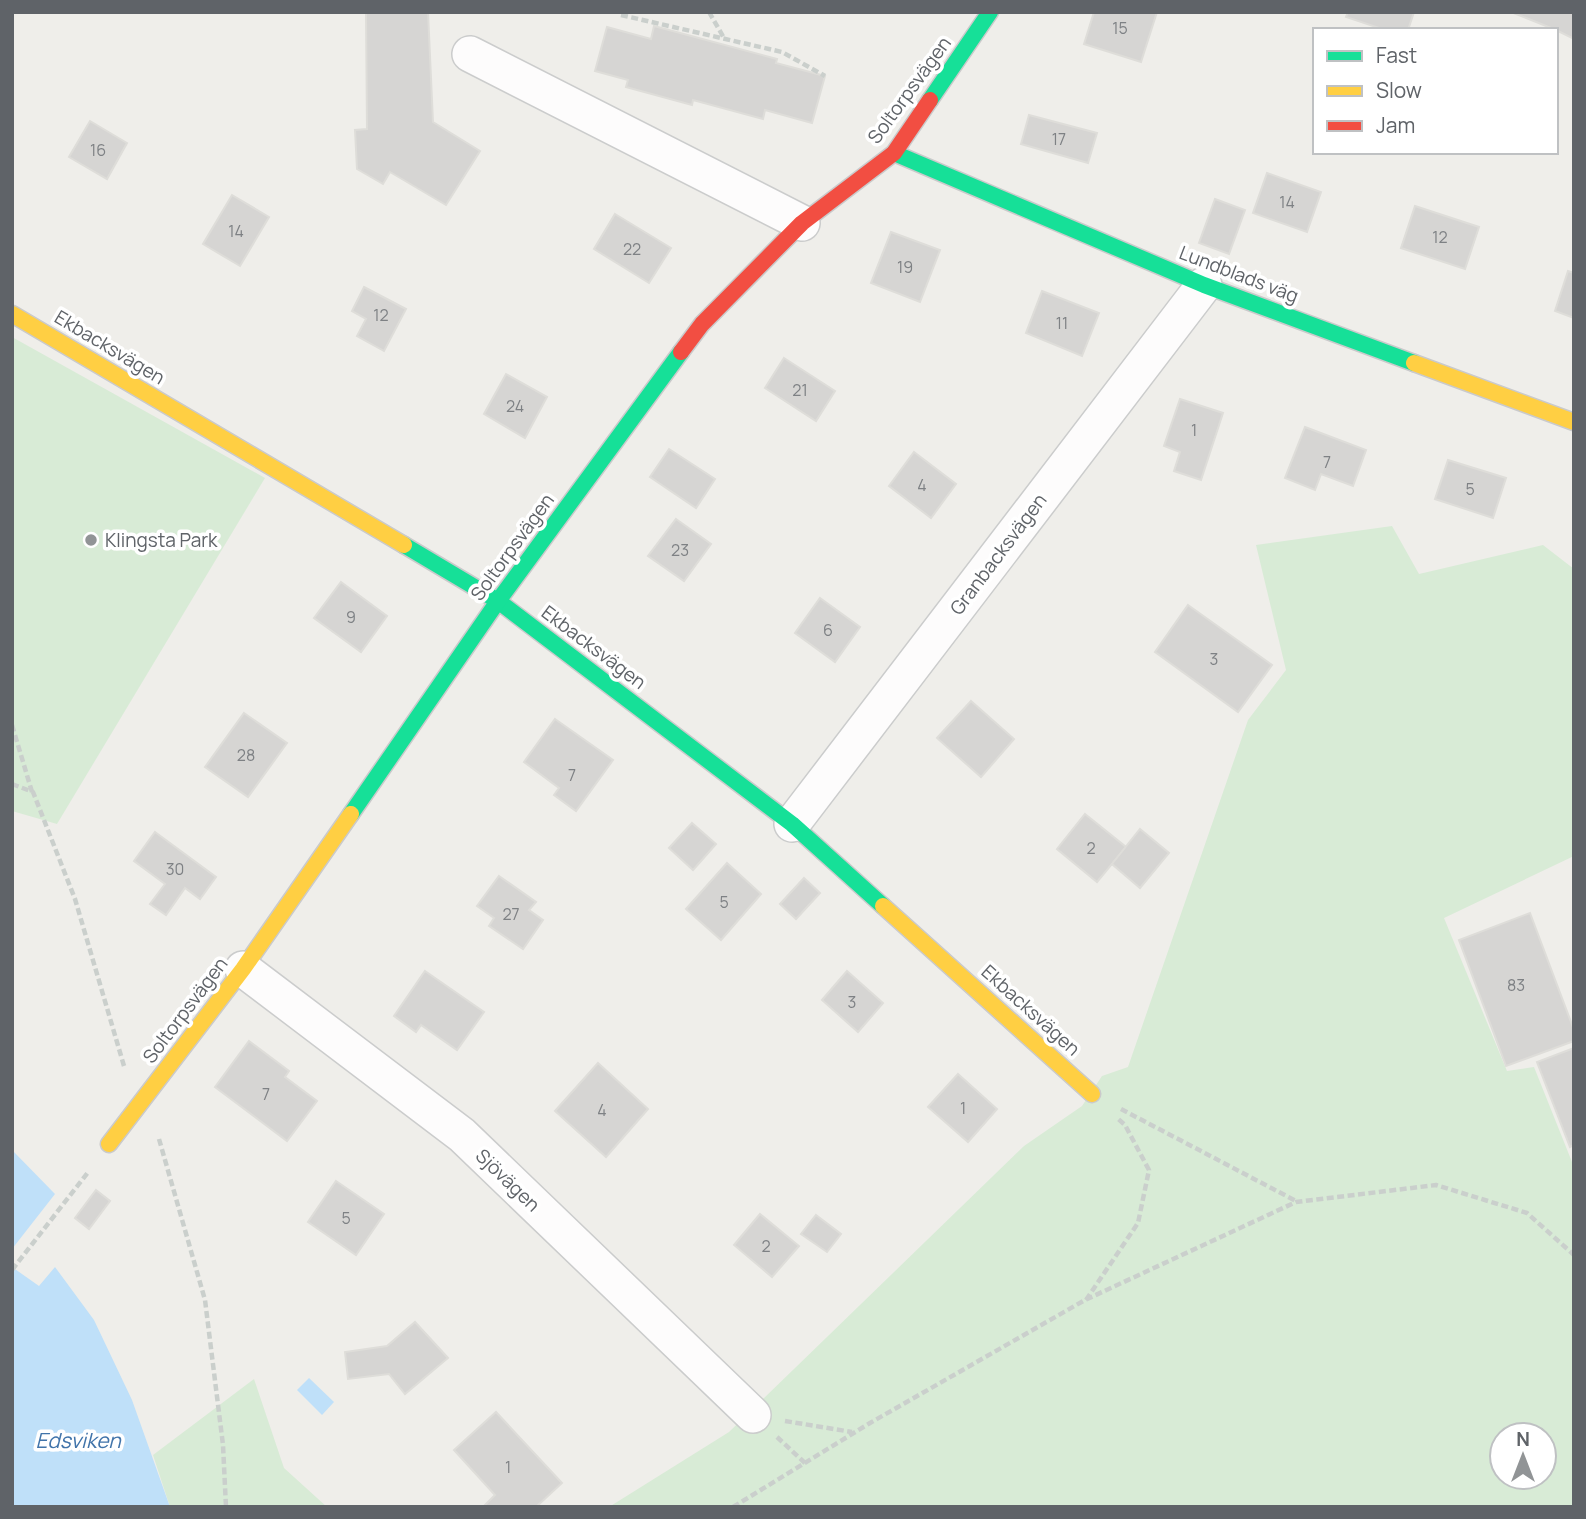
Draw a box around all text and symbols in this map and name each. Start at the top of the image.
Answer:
house number: 15 [1112,17,1128,39]
legend [1313,28,1558,154]
street label: Soltorpsvägen [861,31,957,149]
text: Fast [1376,41,1417,69]
text: Slow [1376,76,1422,104]
text: Jam [1376,111,1415,139]
house number: 17 [1052,128,1066,150]
house number: 16 [90,139,106,161]
house number: 14 [1279,191,1295,213]
house number: 14 [228,220,244,242]
house number: 12 [1432,226,1448,248]
house number: 22 [623,238,641,260]
street label: Lundblads väg [1176,239,1302,309]
house number: 19 [897,256,913,278]
street label: Ekbacksvägen [50,304,170,390]
house number: 12 [373,304,389,326]
house number: 11 [1056,312,1068,334]
house number: 21 [792,379,808,401]
house number: 24 [506,395,524,417]
house number: 1 [1191,419,1197,441]
house number: 7 [1323,451,1331,473]
house number: 4 [917,474,927,496]
house number: 5 [1465,478,1475,500]
street label: Soltorpsvägen [464,488,560,606]
street label: Granbacksvägen [944,488,1052,620]
place label: Klingsta Park [105,527,218,553]
marker: Klingsta Park [83,532,99,548]
house number: 23 [671,539,689,561]
street label: Ekbacksvägen [536,599,652,695]
house number: 9 [346,606,356,628]
house number: 6 [823,619,833,641]
house number: 3 [1210,648,1218,670]
house number: 28 [237,744,255,766]
house number: 7 [568,764,576,786]
house number: 2 [1086,837,1096,859]
house number: 30 [166,858,184,880]
house number: 5 [719,891,729,913]
house number: 27 [502,903,520,925]
street label: Soltorpsvägen [137,952,233,1068]
street label: Ekbacksvägen [976,959,1086,1061]
house number: 83 [1507,974,1525,996]
house number: 3 [848,991,856,1013]
house number: 7 [262,1083,270,1105]
house number: 1 [960,1097,966,1119]
house number: 4 [597,1099,607,1121]
street label: Sjövägen [470,1143,546,1217]
house number: 5 [341,1207,351,1229]
house number: 2 [761,1235,771,1257]
north arrow [1488,1421,1558,1491]
water label: Edsviken [35,1426,122,1454]
text: N [1516,1426,1530,1452]
house number: 1 [505,1456,511,1478]

